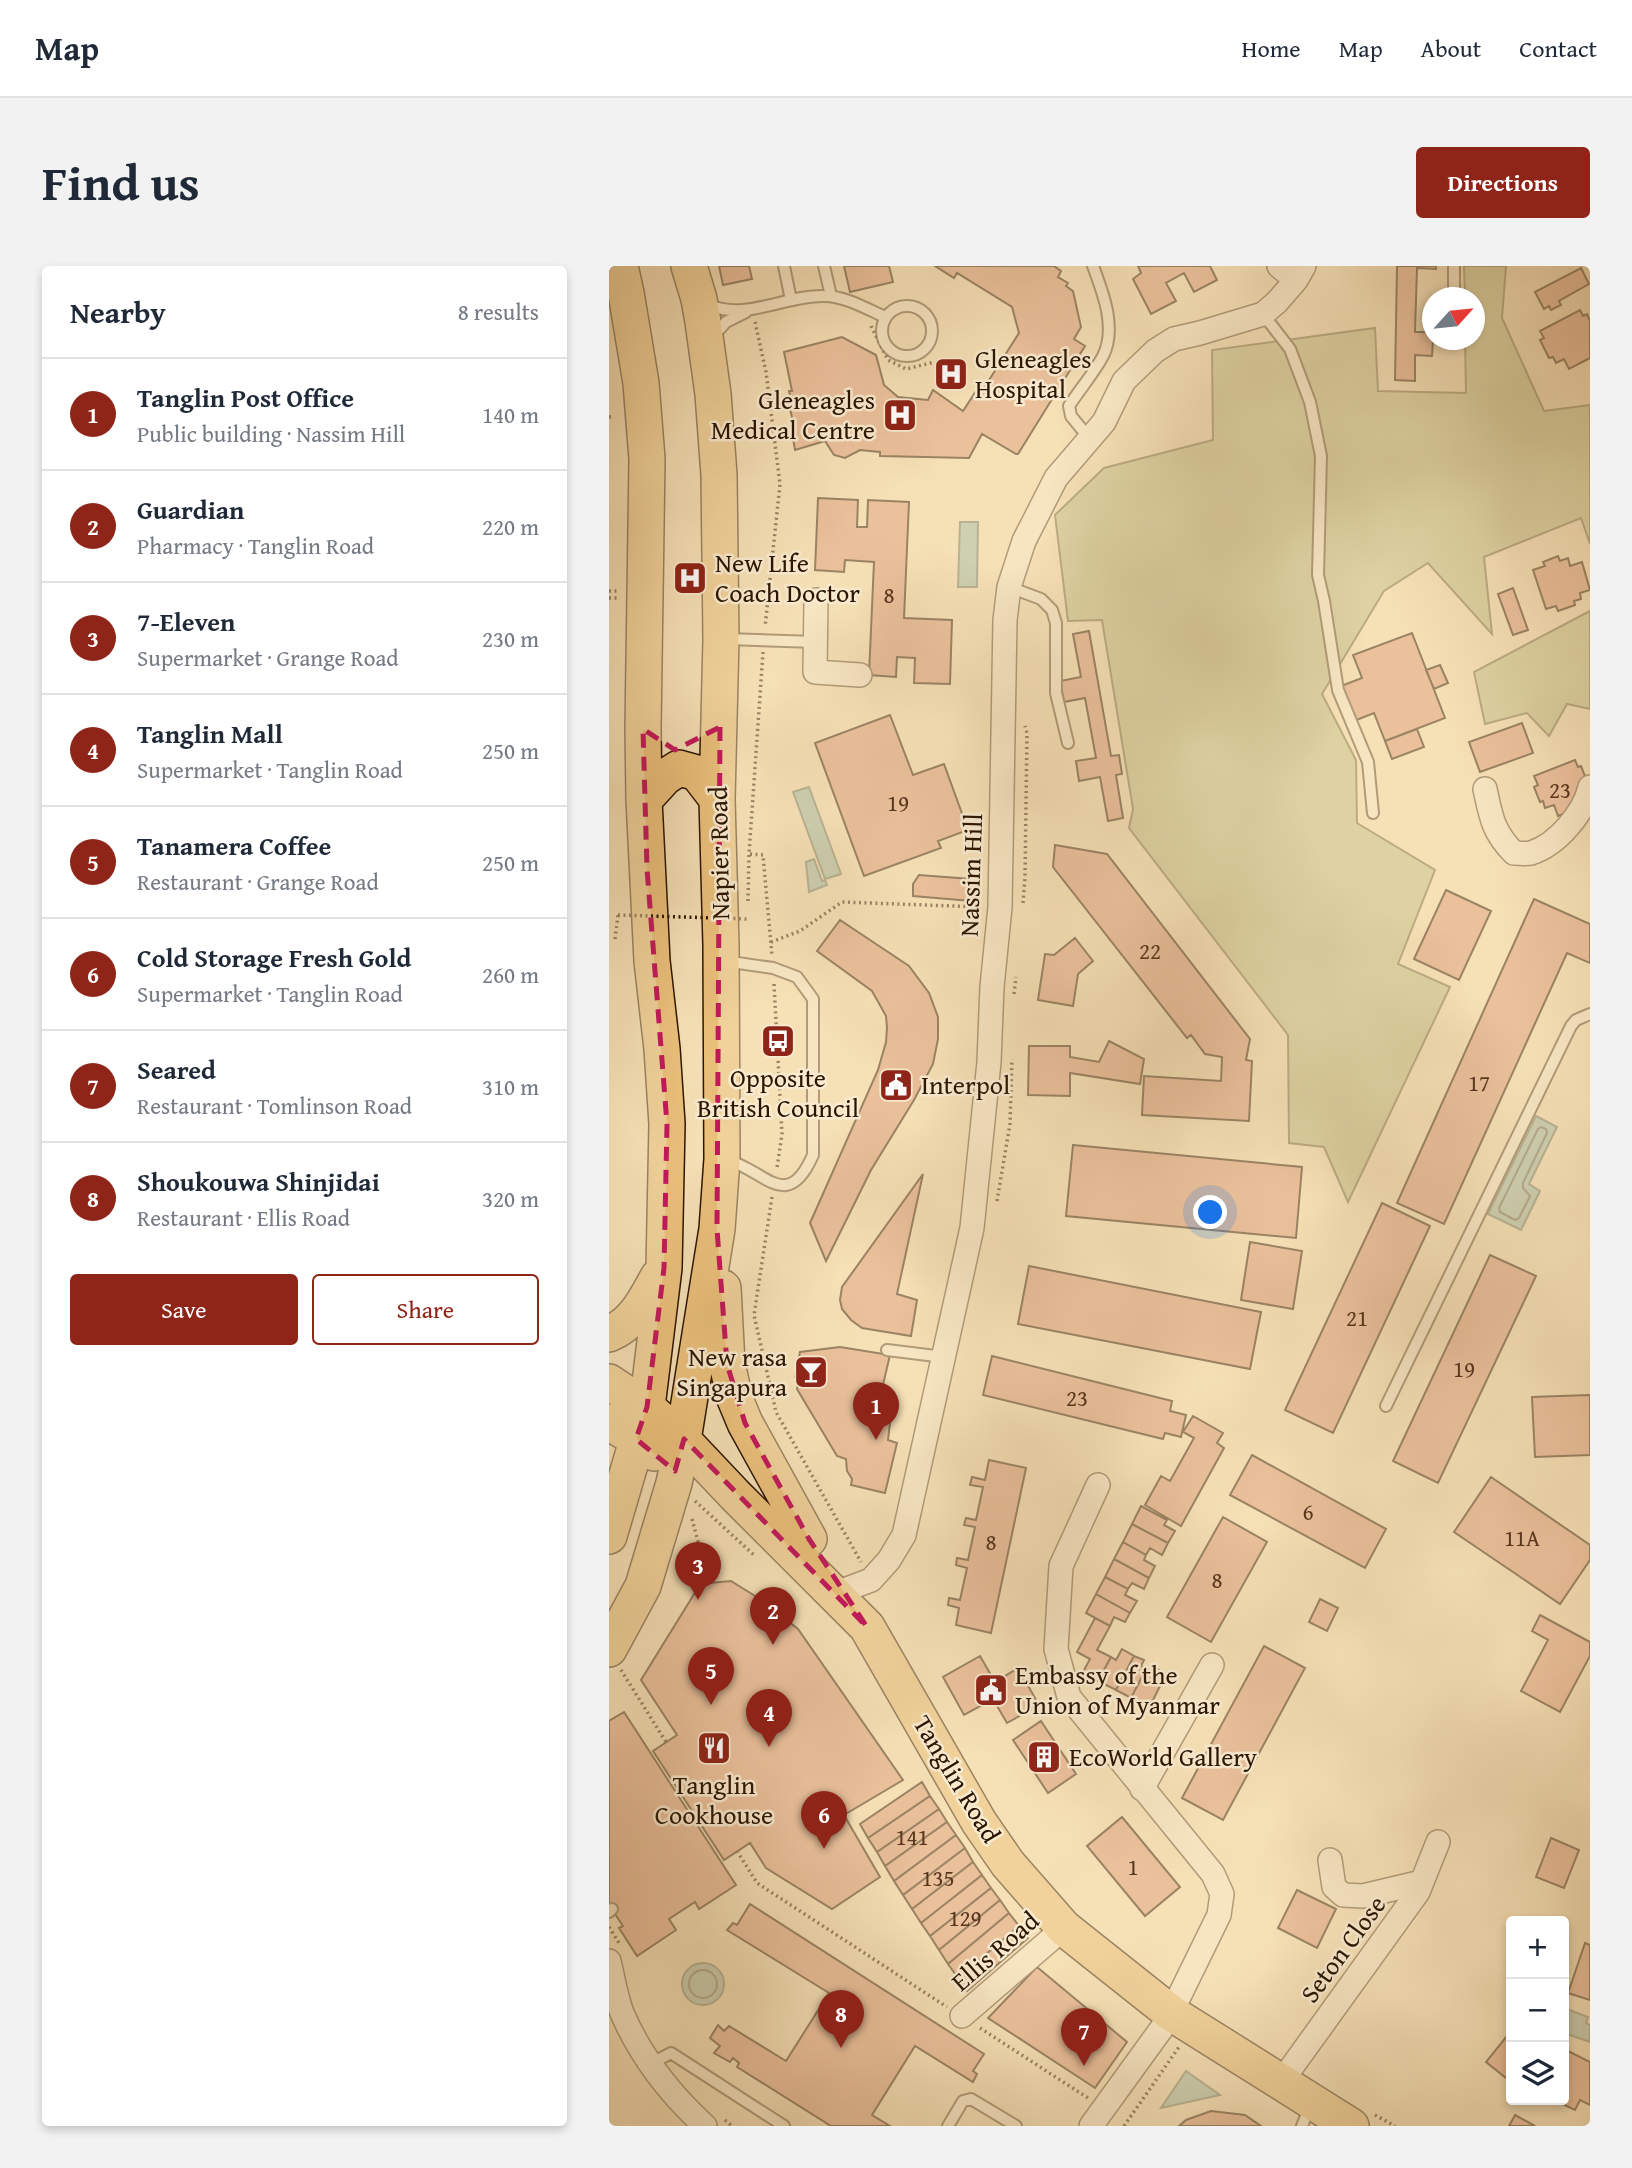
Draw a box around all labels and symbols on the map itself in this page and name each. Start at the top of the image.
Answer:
north arrow [1422,287,1485,350]
place label: Gleneagles Hospital [975,339,1092,408]
hospital icon: Gleneagles Hospital [932,355,970,393]
place label: Gleneagles Medical Centre [711,380,875,449]
hospital icon: Gleneagles Medical Centre [881,396,919,434]
place label: New Life Coach Doctor [715,543,860,612]
hospital icon: New Life Coach Doctor [671,559,709,597]
house number: 8 [883,578,895,611]
house number: 23 [1549,773,1571,806]
street label: Napier Road [698,786,739,920]
house number: 19 [887,786,909,819]
street label: Nassim Hill [949,813,992,937]
house number: 22 [1139,934,1161,967]
bus stop icon: Opposite British Council [759,1022,797,1060]
place label: Opposite British Council [697,1058,859,1127]
place label: Interpol [921,1065,1010,1104]
public building icon: Interpol [877,1066,915,1104]
house number: 17 [1468,1066,1490,1099]
your location [1193,1195,1227,1229]
house number: 21 [1346,1301,1368,1334]
place label: New rasa Singapura [676,1337,788,1406]
house number: 19 [1453,1352,1475,1385]
bar icon: New rasa Singapura [792,1353,830,1391]
house number: 23 [1066,1381,1088,1414]
pin: 1 [853,1382,899,1440]
house number: 6 [1302,1495,1314,1528]
house number: 11A [1504,1521,1540,1554]
house number: 8 [985,1525,997,1558]
pin: 3 [675,1542,721,1600]
house number: 8 [1211,1563,1223,1596]
pin: 2 [750,1587,796,1645]
pin: 5 [688,1647,734,1705]
place label: Embassy of the Union of Myanmar [1015,1655,1220,1724]
public building icon: Embassy of the Union of Myanmar [972,1671,1010,1709]
pin: 4 [746,1689,792,1747]
street label: Tanglin Road [904,1708,1011,1850]
restaurant icon: Tanglin Cookhouse [695,1729,733,1767]
place label: EcoWorld Gallery [1069,1737,1257,1776]
building icon: EcoWorld Gallery [1025,1738,1063,1776]
place label: Tanglin Cookhouse [655,1765,773,1834]
pin: 6 [801,1791,847,1849]
house number: 141 [895,1820,929,1853]
house number: 1 [1127,1850,1139,1883]
house number: 135 [921,1861,955,1894]
street label: Seton Close [1290,1887,1395,2011]
street label: Ellis Road [942,1901,1047,2000]
house number: 129 [948,1901,982,1934]
pin: 8 [818,1990,864,2048]
pin: 7 [1061,2008,1107,2066]

